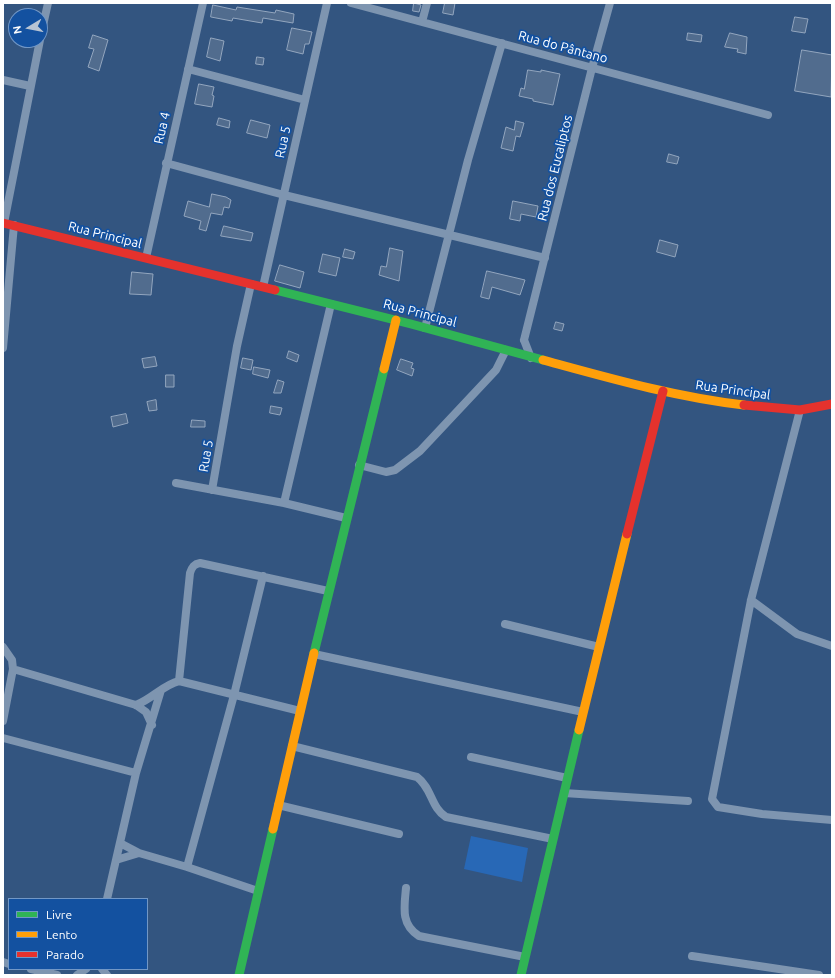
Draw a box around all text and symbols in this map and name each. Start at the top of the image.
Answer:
north arrow [8,8,48,48]
text: N [11,25,24,35]
street label: Rua do Pântano [517,28,609,66]
street label: Rua 4 [151,110,173,146]
street label: Rua dos Eucaliptos [534,113,576,223]
street label: Rua 5 [272,124,294,160]
street label: Rua Principal [67,218,143,252]
street label: Rua Principal [382,296,458,330]
street label: Rua Principal [695,377,771,403]
street label: Rua 5 [195,439,217,473]
legend [8,898,148,970]
text: Livre [46,908,72,921]
text: Lento [46,928,77,941]
text: Parado [46,948,84,961]

